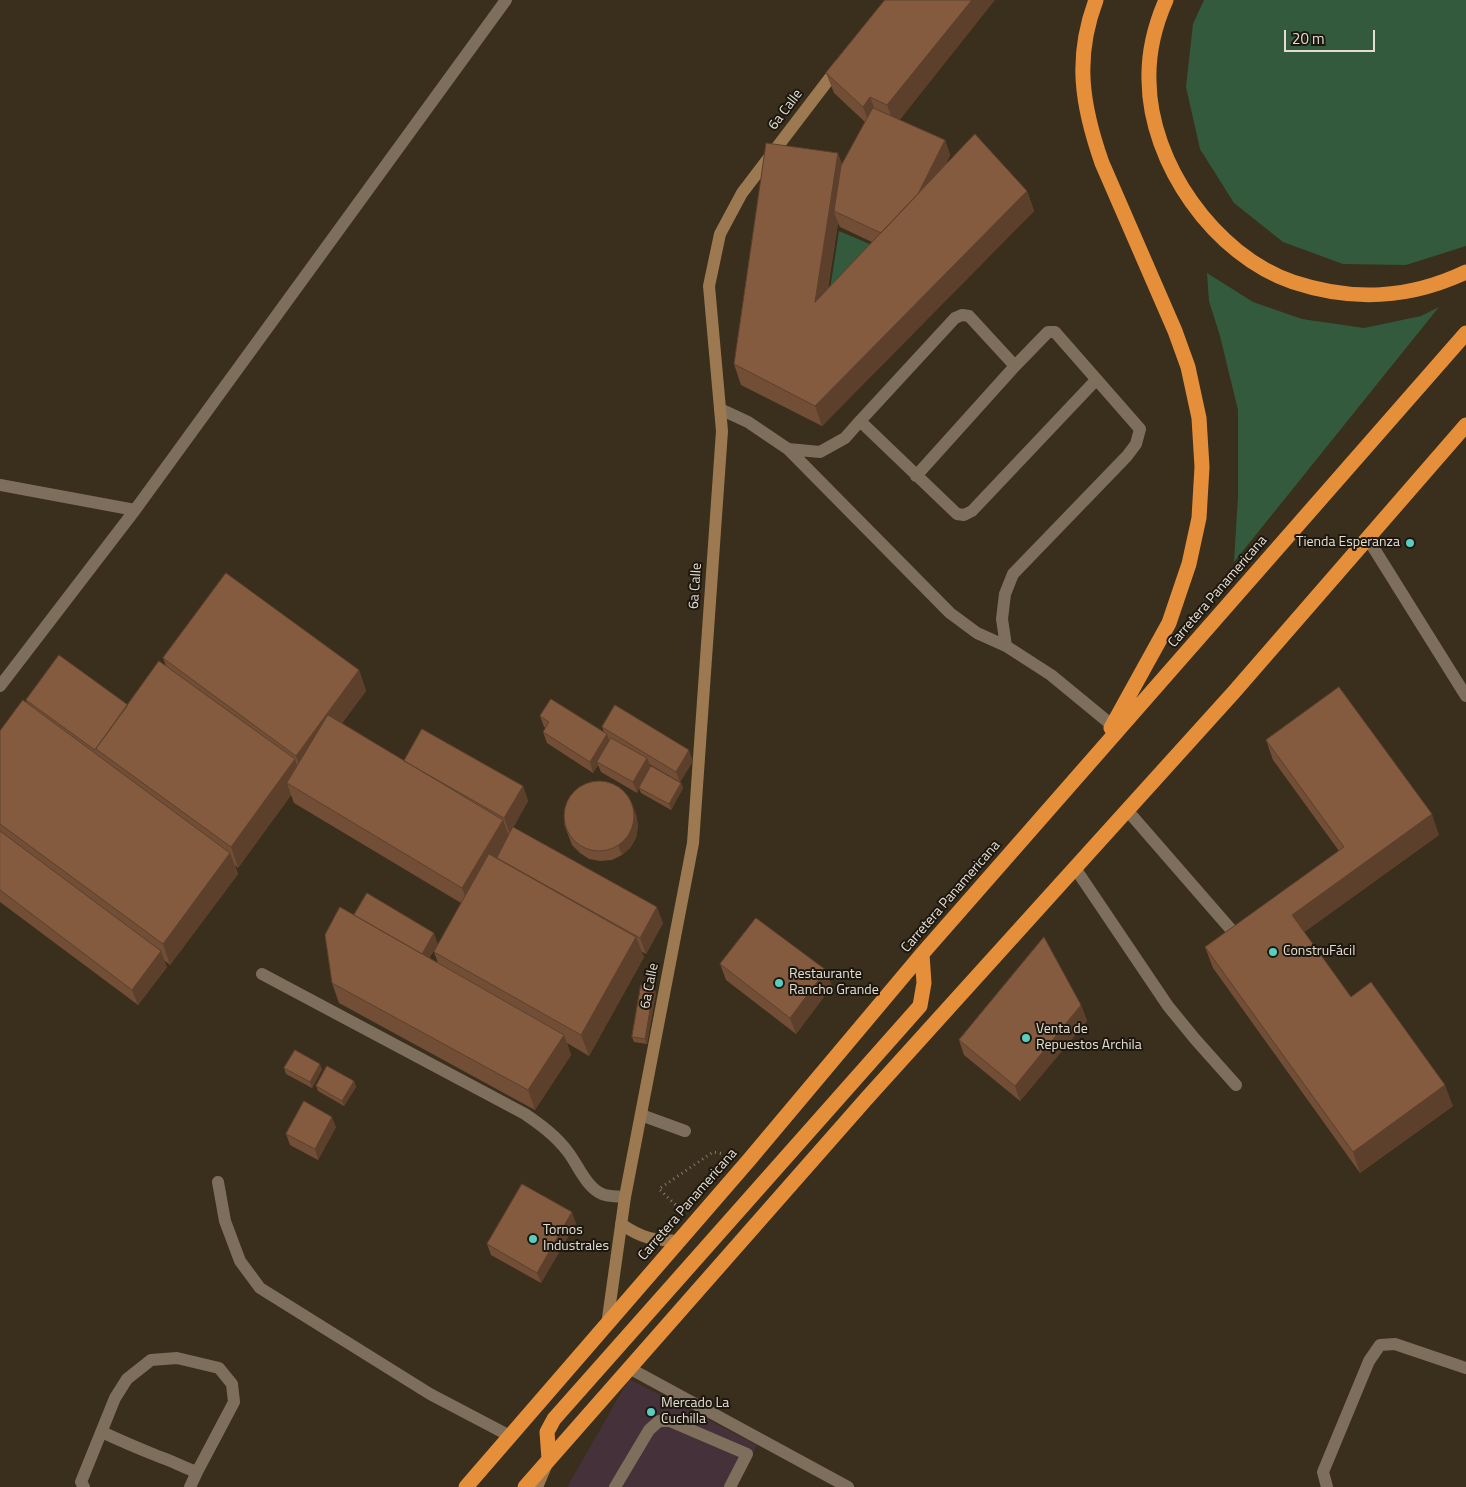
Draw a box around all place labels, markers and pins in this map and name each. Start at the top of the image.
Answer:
place label: Tienda Esperanza [1296,535,1400,551]
marker: Tienda Esperanza [1404,537,1416,549]
place label: ConstruFácil [1283,944,1355,960]
marker: ConstruFácil [1267,946,1279,958]
place label: Restaurante Rancho Grande [789,967,879,1000]
marker: Restaurante Rancho Grande [773,977,785,989]
place label: Venta de Repuestos Archila [1036,1022,1142,1054]
marker: Venta de Repuestos Archila [1020,1032,1032,1044]
place label: Tornos Industrales [543,1223,609,1256]
marker: Tornos Industrales [527,1233,539,1245]
place label: Mercado La Cuchilla [661,1396,729,1428]
marker: Mercado La Cuchilla [645,1406,657,1418]

